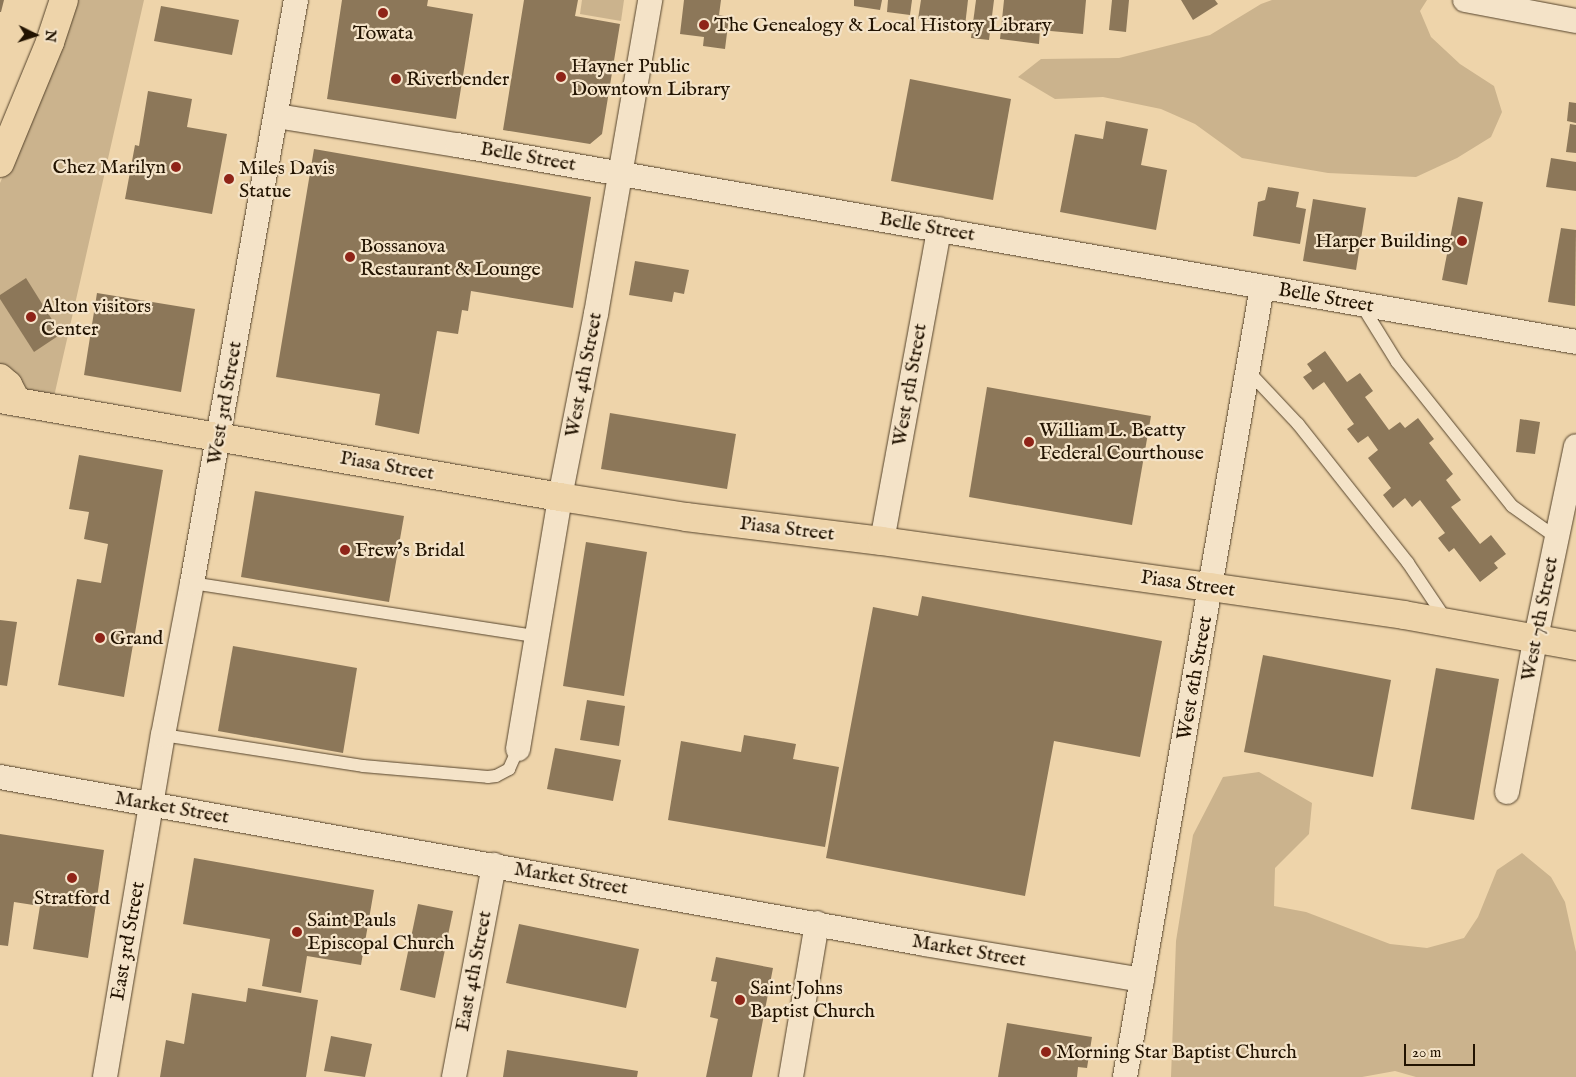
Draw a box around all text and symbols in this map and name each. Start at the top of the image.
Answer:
marker: Towata [377,7,389,19]
north arrow [10,10,60,60]
place label: The Genealogy & Local History Library [714,13,1052,37]
marker: The Genealogy & Local History Library [698,19,710,31]
place label: Towata [353,21,413,45]
text: N [41,29,59,43]
place label: Hayner Public Downtown Library [571,54,730,101]
place label: Riverbender [406,67,509,91]
marker: Hayner Public Downtown Library [555,71,567,83]
marker: Riverbender [390,73,402,85]
street label: Belle Street [478,137,578,177]
place label: Chez Marilyn [52,155,166,179]
place label: Miles Davis Statue [239,156,335,203]
marker: Chez Marilyn [170,161,182,173]
marker: Miles Davis Statue [223,173,235,185]
street label: Belle Street [877,207,977,247]
place label: Harper Building [1315,229,1452,253]
place label: Bossanova Restaurant & Lounge [360,234,541,281]
marker: Harper Building [1456,235,1468,247]
marker: Bossanova Restaurant & Lounge [344,251,356,263]
street label: Belle Street [1276,278,1376,318]
place label: Alton visitors Center [41,294,151,341]
street label: West 4th Street [560,310,608,440]
marker: Alton visitors Center [25,311,37,323]
street label: West 5th Street [887,322,933,448]
street label: West 3rd Street [202,339,248,467]
place label: William L. Beatty Federal Courthouse [1039,419,1204,466]
marker: William L. Beatty Federal Courthouse [1023,436,1035,448]
street label: Piasa Street [338,446,436,486]
street label: Piasa Street [738,511,836,547]
place label: Frew's Bridal [355,538,465,562]
marker: Frew's Bridal [339,544,351,556]
street label: West 7th Street [1516,555,1564,683]
street label: Piasa Street [1139,565,1237,603]
street label: West 6th Street [1172,614,1218,742]
place label: Grand [110,626,163,650]
marker: Grand [94,632,106,644]
street label: Market Street [113,786,231,830]
street label: Market Street [512,857,630,901]
marker: Stratford [66,872,78,884]
street label: East 3rd Street [106,880,150,1002]
place label: Stratford [34,886,110,910]
place label: Saint Pauls Episcopal Church [307,908,454,955]
street label: East 4th Street [451,909,497,1033]
marker: Saint Pauls Episcopal Church [291,926,303,938]
street label: Market Street [910,929,1028,973]
place label: Saint Johns Baptist Church [750,976,875,1023]
marker: Saint Johns Baptist Church [734,994,746,1006]
scale bar [1406,1034,1477,1066]
place label: Morning Star Baptist Church [1056,1040,1297,1064]
text: 20 m [1412,1043,1441,1062]
marker: Morning Star Baptist Church [1040,1046,1052,1058]

